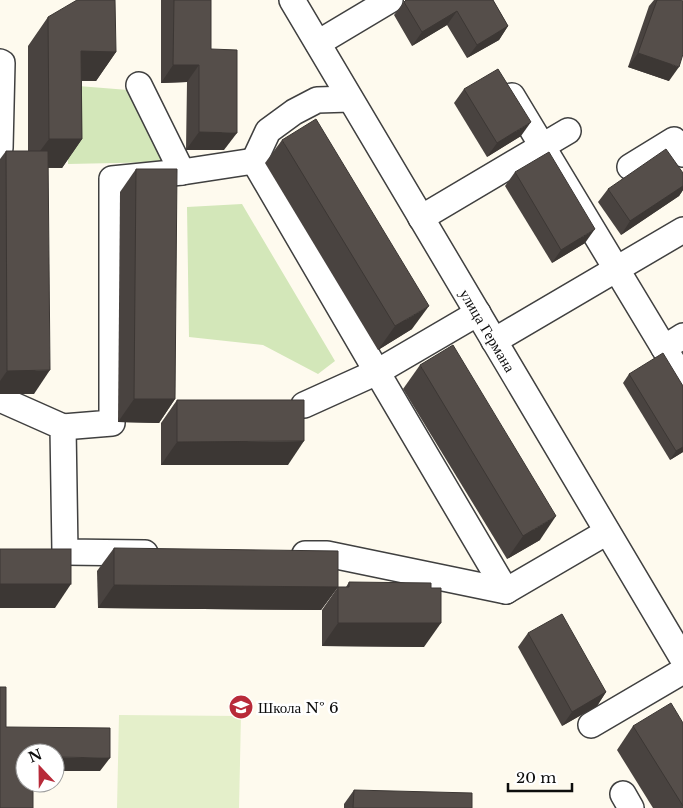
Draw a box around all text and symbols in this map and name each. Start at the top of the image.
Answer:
street label: улица Германа [456,285,520,376]
school or university icon: Школа № 6 [228,694,254,720]
place label: Школа № 6 [258,698,339,717]
north arrow [15,743,65,793]
text: N [26,745,45,767]
scale bar [508,760,572,792]
text: 20 m [516,768,556,787]

